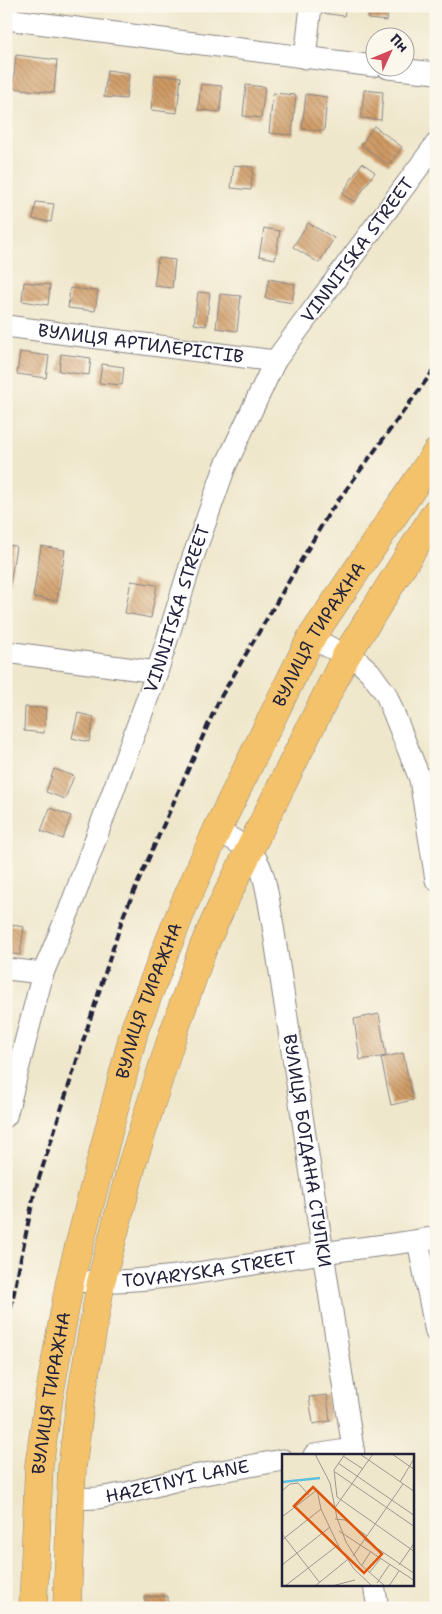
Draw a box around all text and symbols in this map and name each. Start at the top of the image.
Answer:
north arrow [364,28,414,78]
text: Пн [386,30,412,56]
street label: VINNITSKA STREET [295,172,419,328]
street label: ВУЛИЦЯ АРТИЛЕРІСТІВ [37,318,245,369]
street label: VINNITSKA STREET [138,521,216,696]
street label: ВУЛИЦЯ ТИРАЖНА [267,557,371,711]
street label: ВУЛИЦЯ ТИРАЖНА [110,919,188,1082]
street label: ВУЛИЦЯ БОГДАНА СТУПКИ [278,1032,337,1269]
street label: TOVARYSKA STREET [121,1245,298,1293]
street label: ВУЛИЦЯ ТИРАЖНА [27,1310,76,1475]
street label: HAZETNYI LANE [104,1454,251,1509]
inset map [282,1454,414,1586]

